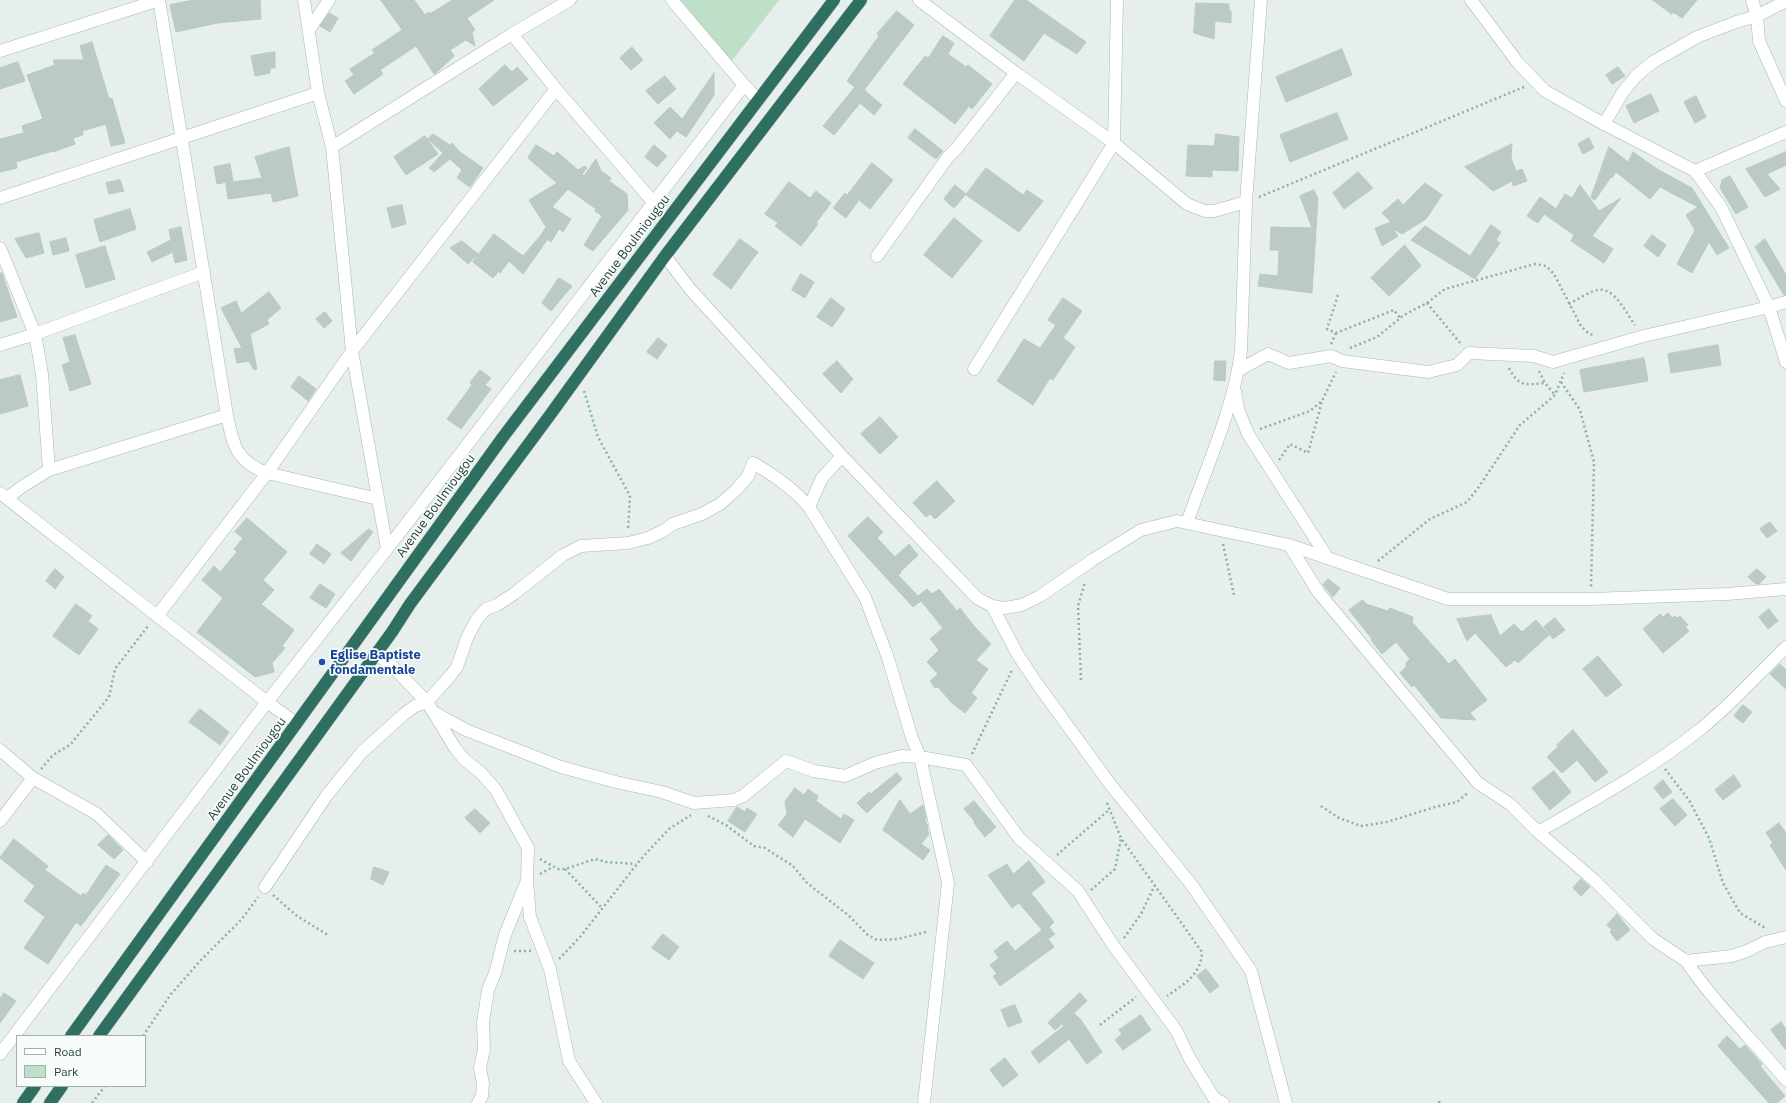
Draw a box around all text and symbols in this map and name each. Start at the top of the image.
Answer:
street label: Avenue Boulmiougou [586,192,674,300]
street label: Avenue Boulmiougou [393,451,479,561]
place label: Eglise Baptiste fondamentale [330,647,421,678]
marker: Eglise Baptiste fondamentale [317,657,327,667]
street label: Avenue Boulmiougou [204,714,290,824]
legend [16,1035,146,1087]
text: Road [54,1044,82,1059]
text: Park [54,1064,78,1079]

